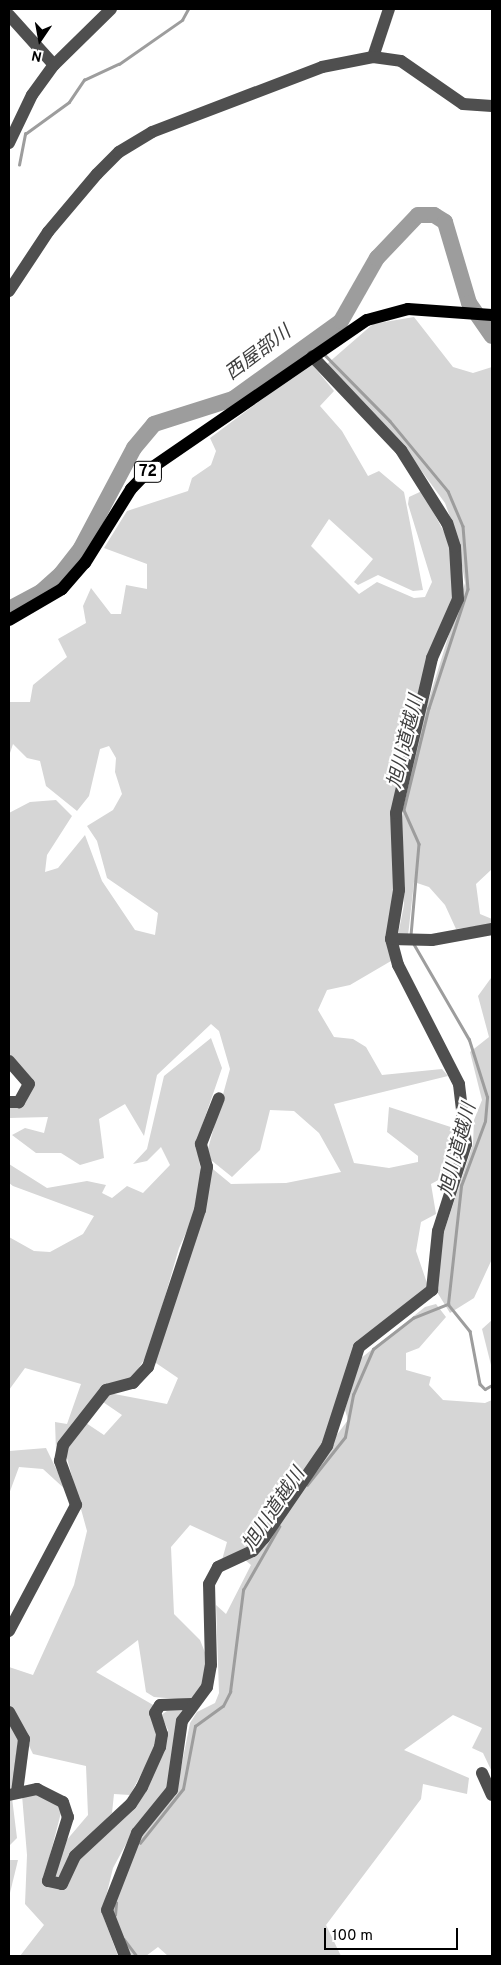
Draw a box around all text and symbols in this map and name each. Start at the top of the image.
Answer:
north arrow [15,15,65,65]
text: N [30,46,43,65]
water label: 西屋部川 [222,322,296,386]
road number: 72 [133,458,163,486]
water label: 旭川道越川 [384,693,430,791]
water label: 旭川道越川 [436,1101,482,1199]
water label: 旭川道越川 [239,1464,311,1556]
scale bar [326,1918,460,1950]
text: 100 m [332,1927,373,1946]

